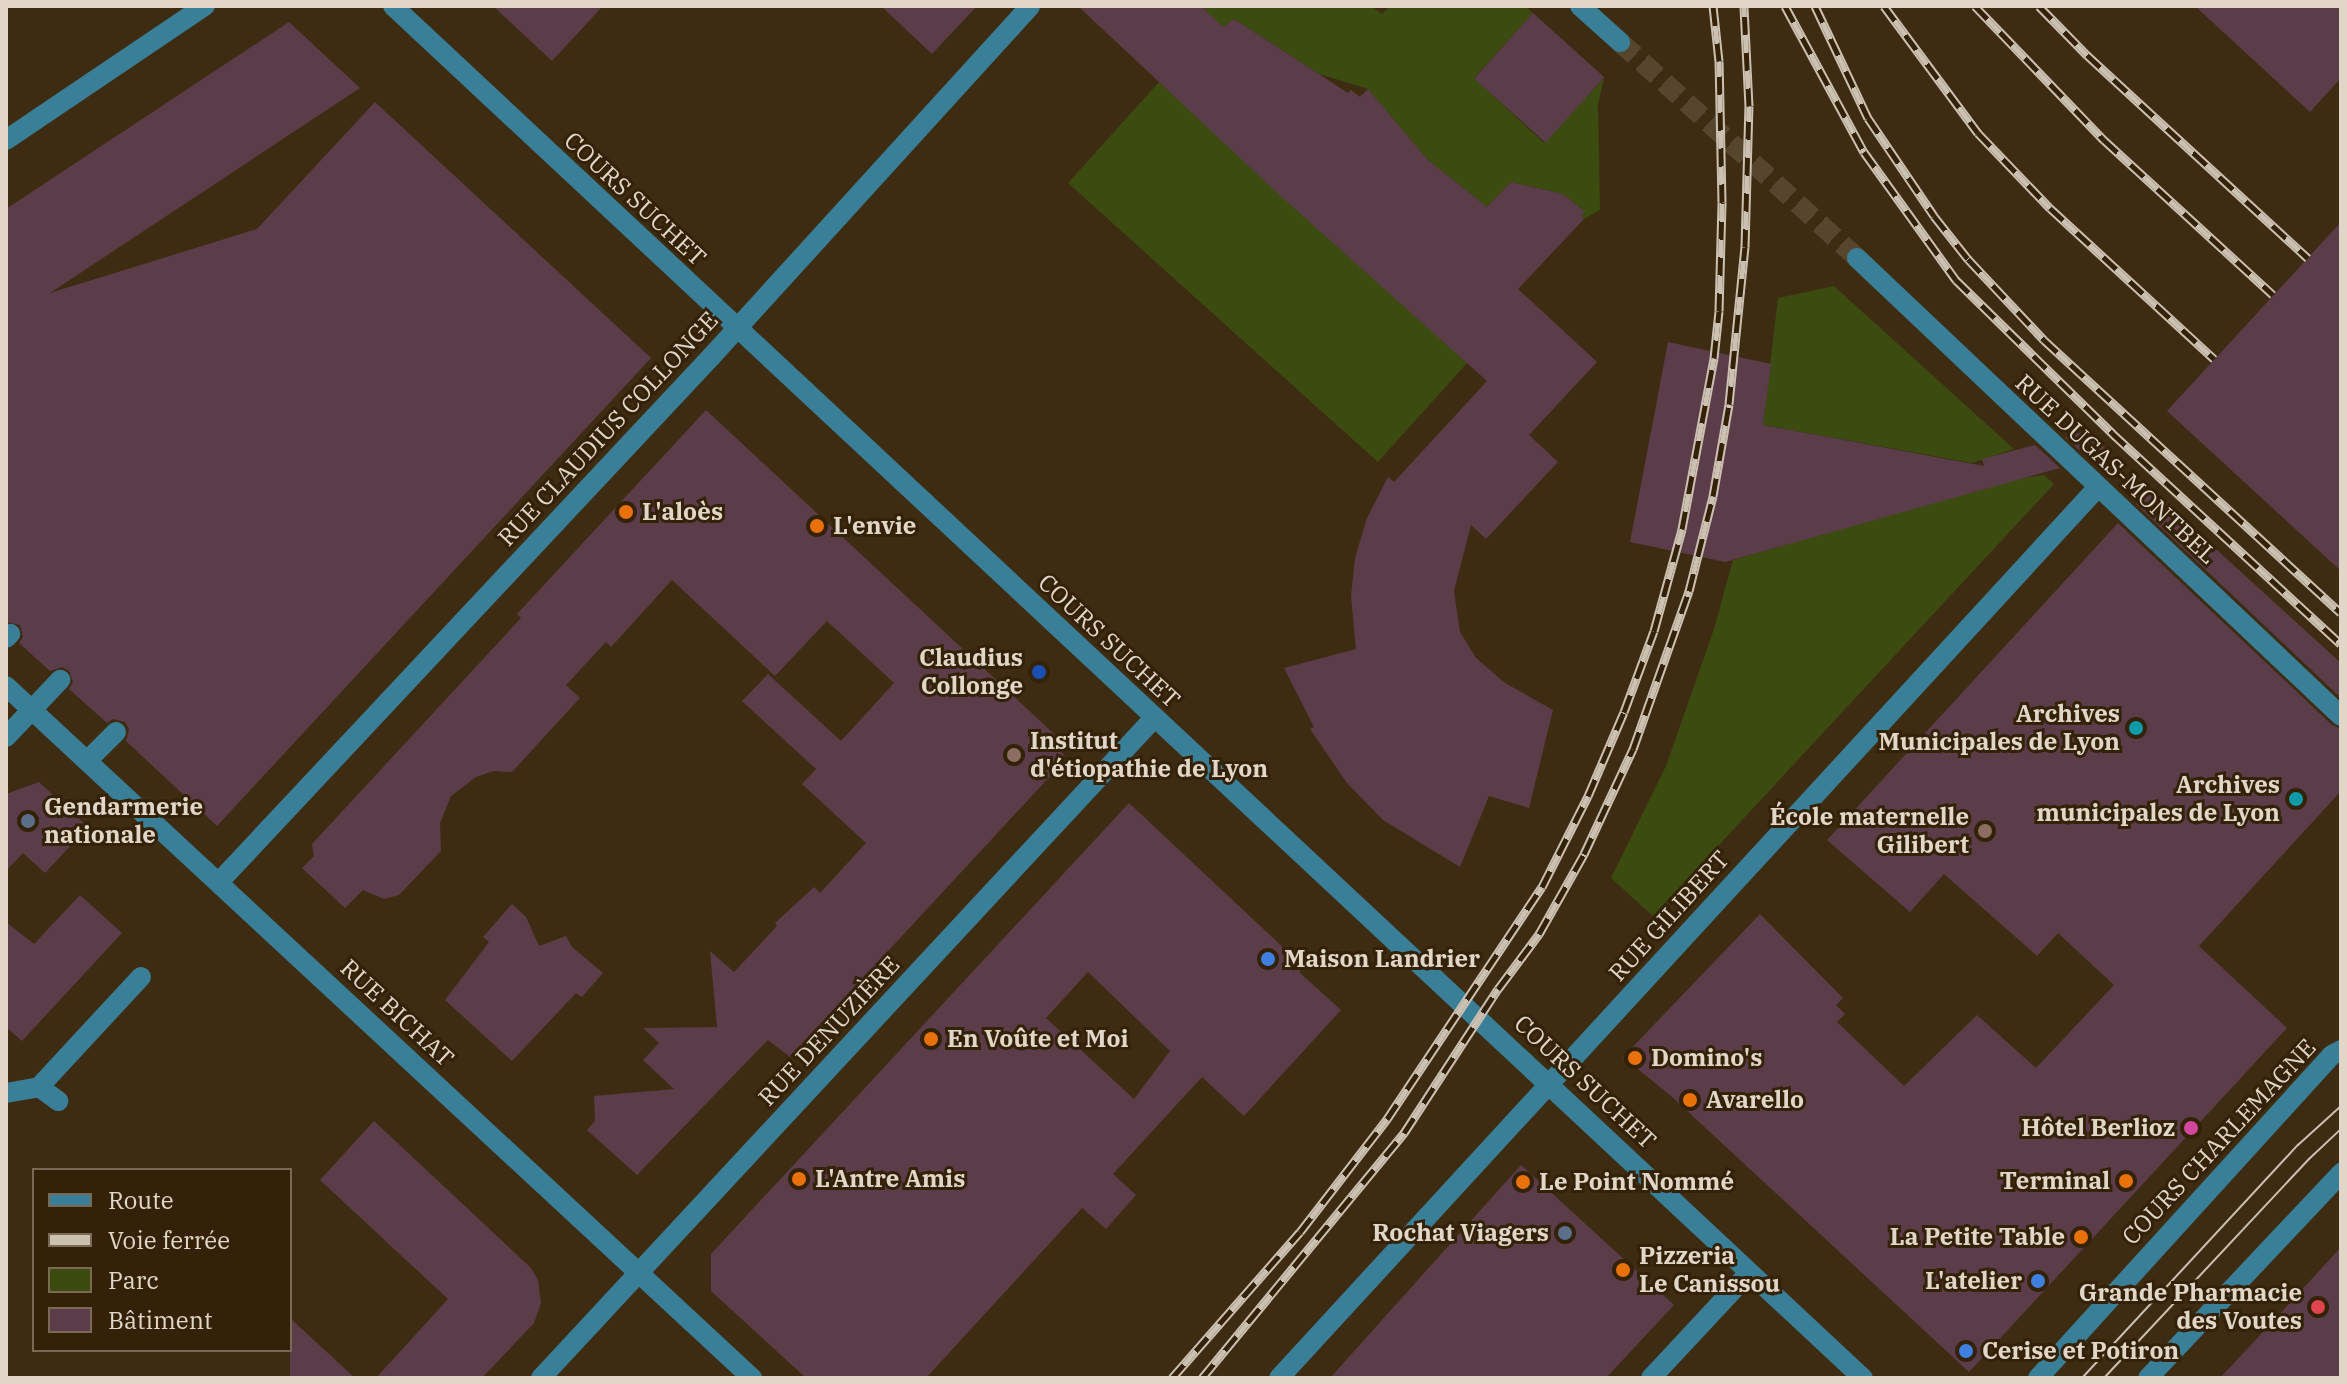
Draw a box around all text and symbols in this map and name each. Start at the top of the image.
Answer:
street label: COURS SUCHET [558,126,712,272]
street label: RUE CLAUDIUS COLLONGE [492,306,724,552]
street label: RUE DUGAS-MONTBEL [2009,368,2223,570]
place label: L'aloès [642,498,723,526]
marker: L'aloès [617,503,635,521]
place label: L'envie [833,512,916,540]
marker: L'envie [808,517,826,535]
street label: COURS SUCHET [1032,568,1186,714]
place label: Claudius Collonge [919,644,1023,700]
marker: Claudius Collonge [1030,663,1048,681]
place label: Archives Municipales de Lyon [1878,700,2120,756]
marker: Archives Municipales de Lyon [2127,719,2145,737]
place label: Institut d'étiopathie de Lyon [1030,727,1268,783]
marker: Institut d'étiopathie de Lyon [1005,746,1023,764]
place label: Archives municipales de Lyon [2037,771,2280,827]
marker: Archives municipales de Lyon [2287,790,2305,808]
place label: Gendarmerie nationale [44,793,203,849]
place label: École maternelle Gilibert [1770,803,1969,859]
marker: Gendarmerie nationale [19,812,37,830]
marker: École maternelle Gilibert [1976,822,1994,840]
street label: RUE GILIBERT [1603,845,1735,987]
place label: Maison Landrier [1284,945,1480,973]
street label: RUE DENUZIÈRE [752,950,906,1112]
marker: Maison Landrier [1259,950,1277,968]
street label: RUE BICHAT [334,953,460,1073]
street label: COURS SUCHET [1508,1009,1662,1155]
place label: En Voûte et Moi [947,1025,1128,1053]
marker: En Voûte et Moi [922,1030,940,1048]
street label: COURS CHARLEMAGNE [2116,1033,2322,1251]
place label: Domino's [1651,1044,1762,1072]
marker: Domino's [1626,1049,1644,1067]
place label: Avarello [1706,1086,1804,1114]
marker: Avarello [1681,1091,1699,1109]
place label: Hôtel Berlioz [2021,1114,2175,1142]
marker: Hôtel Berlioz [2182,1119,2200,1137]
place label: L'Antre Amis [815,1165,965,1193]
place label: Terminal [2000,1167,2110,1195]
legend [32,1168,292,1352]
place label: Le Point Nommé [1539,1168,1734,1196]
marker: L'Antre Amis [790,1170,808,1188]
marker: Terminal [2117,1172,2135,1190]
marker: Le Point Nommé [1514,1173,1532,1191]
text: Route [108,1184,174,1216]
place label: Rochat Viagers [1372,1219,1549,1247]
place label: La Petite Table [1890,1223,2065,1251]
text: Voie ferrée [108,1224,230,1256]
marker: Rochat Viagers [1556,1224,1574,1242]
marker: La Petite Table [2072,1228,2090,1246]
place label: Pizzeria Le Canissou [1639,1242,1780,1298]
marker: Pizzeria Le Canissou [1614,1261,1632,1279]
text: Parc [108,1264,159,1296]
place label: L'atelier [1925,1267,2022,1295]
marker: L'atelier [2029,1272,2047,1290]
place label: Grande Pharmacie des Voutes [2079,1279,2302,1335]
marker: Grande Pharmacie des Voutes [2309,1298,2327,1316]
text: Bâtiment [108,1304,213,1336]
place label: Cerise et Potiron [1982,1337,2179,1365]
marker: Cerise et Potiron [1957,1342,1975,1360]

